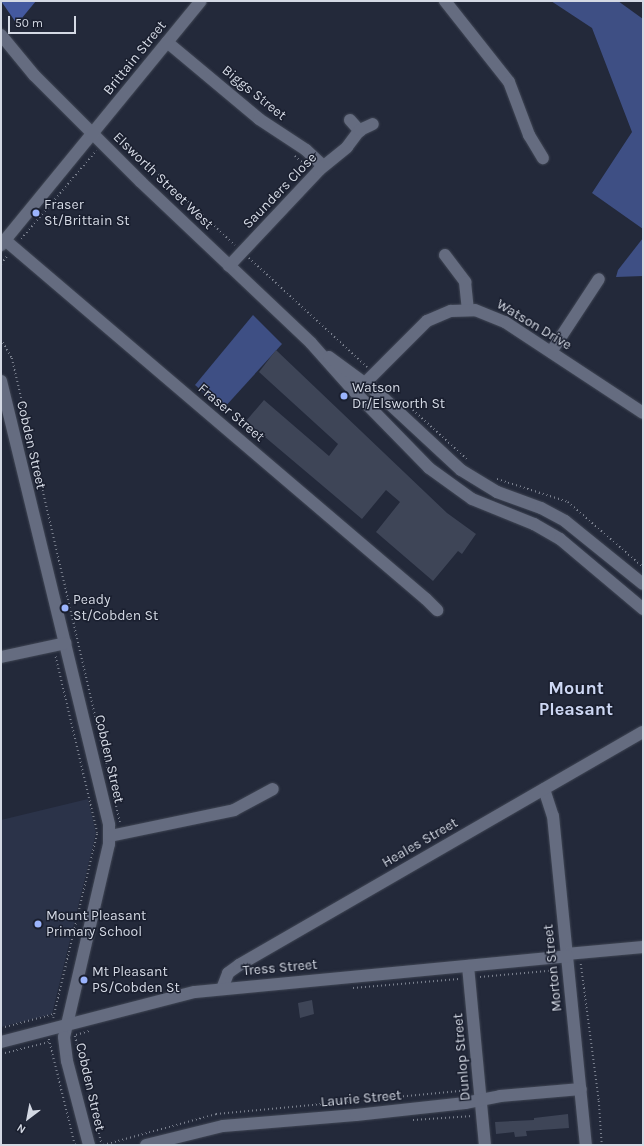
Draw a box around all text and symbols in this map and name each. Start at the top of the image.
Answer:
scale bar [10,8,78,34]
text: 50 m [15,16,43,30]
street label: Brittain Street [100,18,170,98]
street label: Biggs Street [218,62,290,124]
street label: Elsworth Street West [109,129,217,233]
street label: Saunders Close [240,150,320,232]
place label: Fraser St/Brittain St [44,197,130,230]
marker: Fraser St/Brittain St [31,208,41,218]
street label: Watson Drive [493,296,575,354]
street label: Fraser Street [194,380,268,446]
place label: Watson Dr/Elsworth St [352,380,445,412]
marker: Watson Dr/Elsworth St [339,391,349,401]
street label: Cobden Street [13,399,49,491]
place label: Peady St/Cobden St [73,592,158,624]
marker: Peady St/Cobden St [60,603,70,613]
district label: Mount Pleasant [539,678,613,720]
street label: Cobden Street [91,713,127,805]
street label: Heales Street [379,815,461,871]
place label: Mount Pleasant Primary School [46,908,146,940]
marker: Mount Pleasant Primary School [33,919,43,929]
street label: Morton Street [540,924,566,1012]
street label: Tress Street [242,956,318,980]
place label: Mt Pleasant PS/Cobden St [92,964,180,996]
marker: Mt Pleasant PS/Cobden St [79,975,89,985]
street label: Dunlop Street [450,1013,474,1101]
street label: Cobden Street [72,1041,108,1133]
street label: Laurie Street [320,1087,402,1111]
north arrow [8,1098,48,1138]
text: N [15,1121,28,1136]

